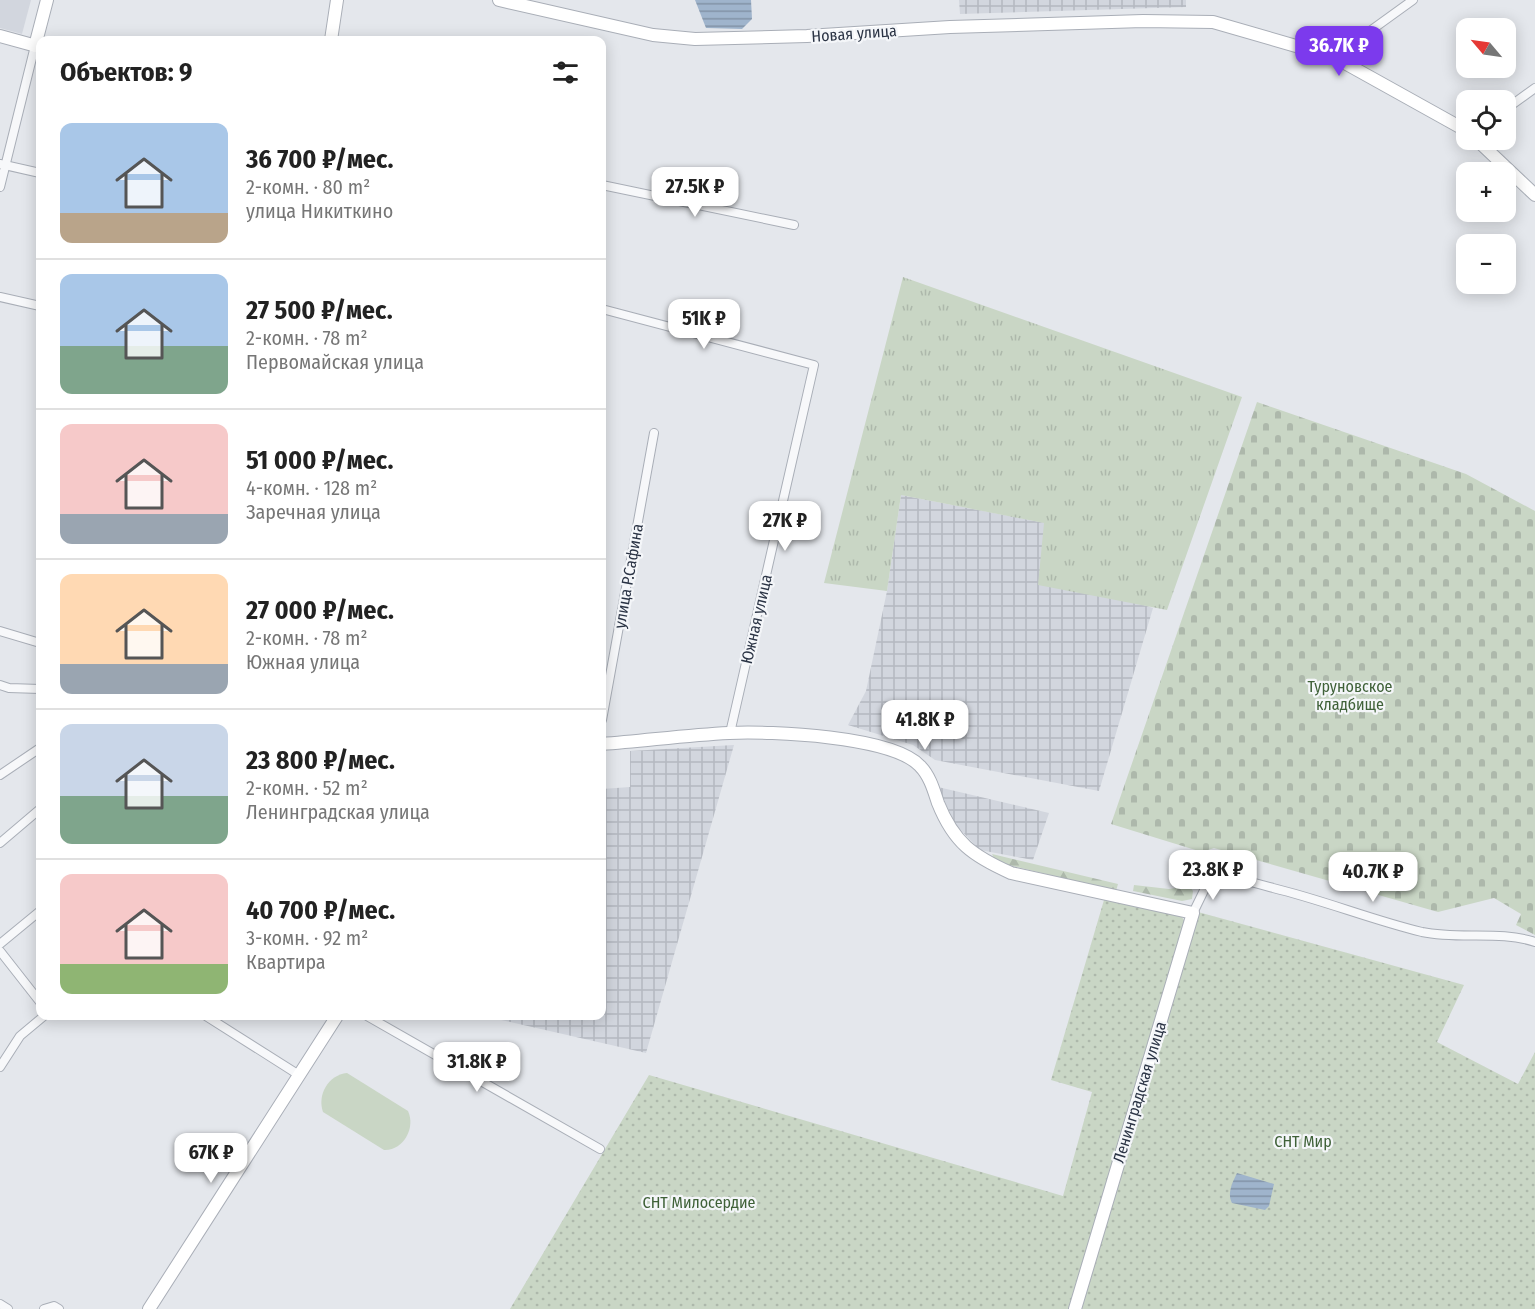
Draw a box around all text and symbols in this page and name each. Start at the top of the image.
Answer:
north arrow [1456,18,1516,78]
map controls [1456,18,1516,294]
street label: Новая улица [811,21,898,46]
pin: 36.7K ₽ [1284,26,1394,77]
text: 36.7K ₽ [1309,33,1369,57]
icon: filters [549,56,582,89]
text: Объектов: 9 [60,57,193,88]
button: locate [1456,90,1516,150]
text: 36 700 ₽/мес. [246,144,394,175]
icon: home [108,147,180,219]
button: + [1456,162,1516,222]
pin: 27.5K ₽ [640,167,750,218]
text: 27.5K ₽ [666,174,724,198]
text: 2-комн. · 80 m² [246,175,370,199]
text: улица Никиткино [246,199,393,223]
button: − [1456,234,1516,294]
text: 27 500 ₽/мес. [246,295,393,326]
icon: home [108,298,180,370]
pin: 51K ₽ [662,299,746,350]
text: 51K ₽ [682,306,726,330]
text: 2-комн. · 78 m² [246,326,368,350]
text: Первомайская улица [246,350,424,374]
text: 51 000 ₽/мес. [246,445,393,476]
icon: home [108,448,180,520]
text: 4-комн. · 128 m² [246,476,377,500]
text: Заречная улица [246,500,381,524]
pin: 27K ₽ [743,501,827,552]
text: 27K ₽ [763,508,807,532]
street label: улица Р.Сафина [610,522,647,630]
street label: Южная улица [737,572,776,666]
text: 27 000 ₽/мес. [246,595,394,626]
icon: home [108,598,180,670]
text: 2-комн. · 78 m² [246,626,368,650]
text: Южная улица [246,650,360,674]
park label: Туруновское кладбище [1308,677,1393,714]
pin: 41.8K ₽ [870,700,980,751]
text: 41.8K ₽ [895,707,955,731]
text: 23 800 ₽/мес. [246,745,395,776]
icon: home [108,748,180,820]
text: 2-комн. · 52 m² [246,776,368,800]
text: Ленинградская улица [246,800,430,824]
pin: 23.8K ₽ [1158,850,1268,901]
pin: 40.7K ₽ [1318,852,1428,903]
text: 23.8K ₽ [1183,857,1243,881]
text: 40.7K ₽ [1343,859,1403,883]
text: 40 700 ₽/мес. [246,895,395,926]
icon: home [108,898,180,970]
text: 3-комн. · 92 m² [246,926,368,950]
text: Квартира [246,950,326,974]
street label: Ленинградская улица [1109,1019,1170,1165]
pin: 31.8K ₽ [422,1042,532,1093]
text: 31.8K ₽ [447,1049,507,1073]
park label: СНТ Мир [1274,1132,1332,1151]
pin: 67K ₽ [169,1133,253,1184]
text: 67K ₽ [188,1140,234,1164]
park label: СНТ Милосердие [643,1193,756,1212]

